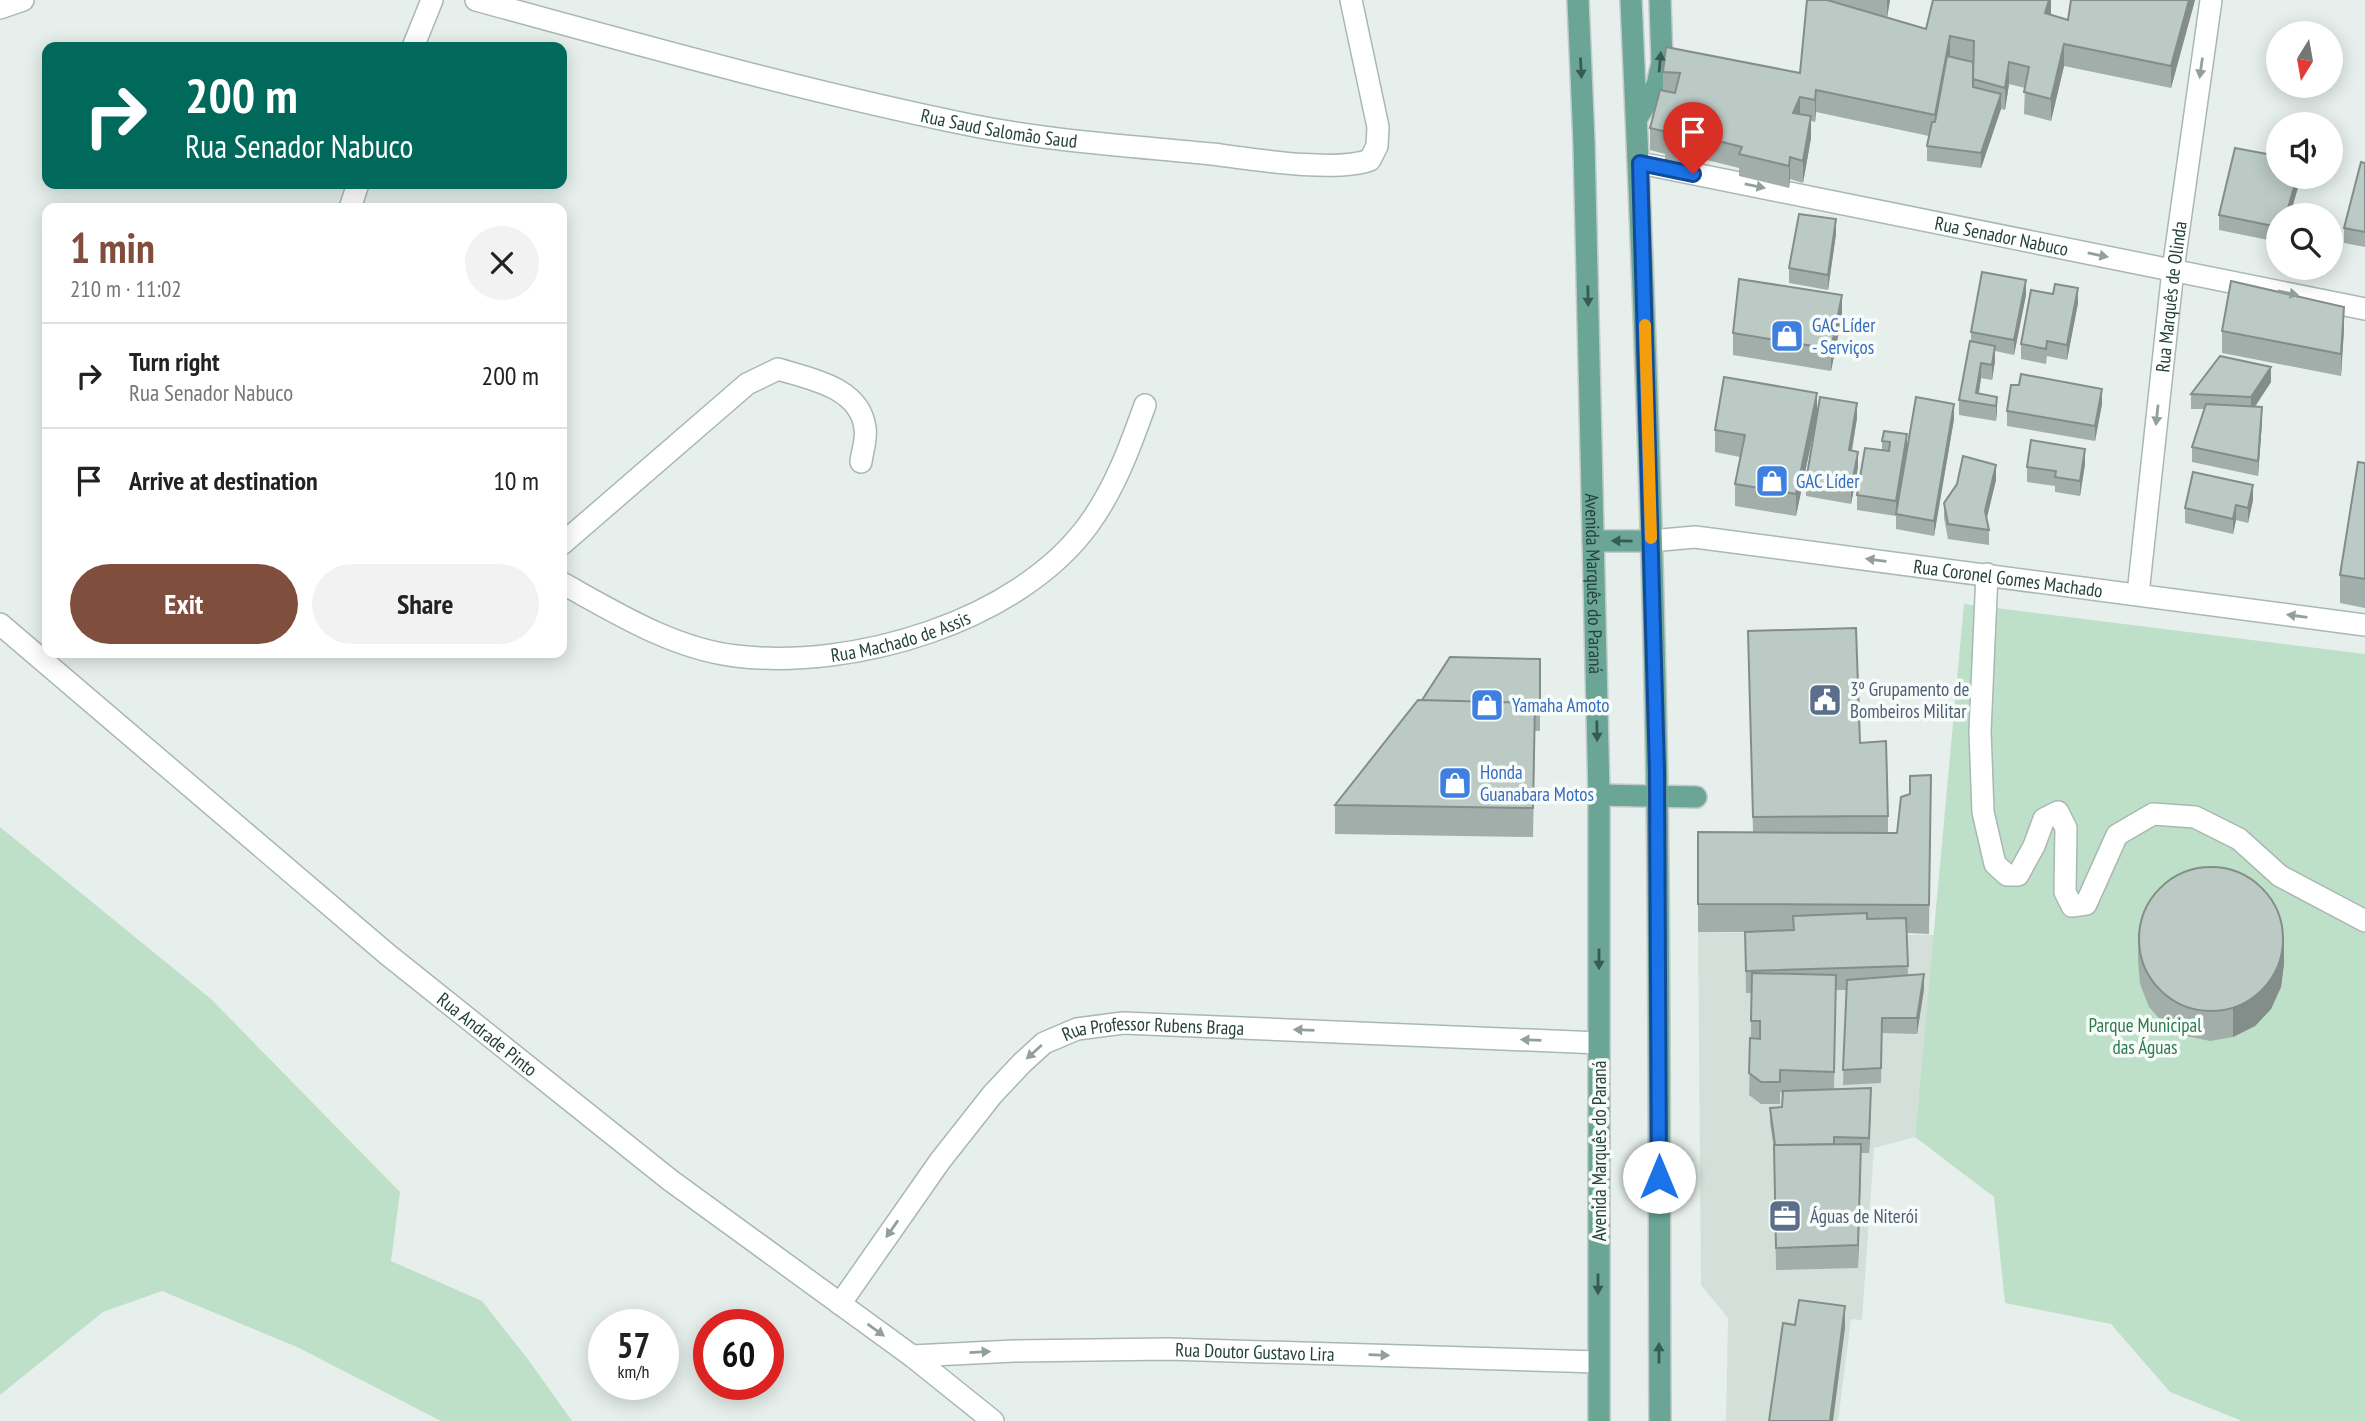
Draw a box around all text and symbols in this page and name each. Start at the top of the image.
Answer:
north arrow [2266,21,2343,98]
map controls [2266,21,2343,280]
one-way arrow [1655,51,1666,73]
one-way arrow [1575,57,1586,79]
one-way arrow [2196,57,2207,79]
text: 200 m [185,63,298,127]
icon: right [70,70,161,161]
pin [1663,102,1723,174]
street label: Rua Saud Salomão Saud [919,103,1078,153]
button: sound [2266,112,2343,189]
icon: arrive [1674,113,1712,151]
text: Rua Senador Nabuco [185,125,413,167]
one-way arrow [1744,181,1766,192]
button: search [2266,203,2343,280]
street label: Rua Senador Nabuco [1933,211,2071,261]
text: 1 min [70,220,155,275]
street label: Rua Marquês de Olinda [2150,220,2192,374]
button: close [465,226,539,300]
one-way arrow [2087,250,2109,261]
text: 210 m · 11:02 [70,274,182,303]
one-way arrow [1582,285,1594,307]
one-way arrow [2277,288,2299,299]
place label: GAC Líder - Serviços [1812,313,1876,359]
shop icon: GAC Líder - Serviços [1768,317,1806,355]
text: Turn right [129,345,220,378]
icon: right [70,357,108,395]
text: 200 m [481,359,539,392]
text: Rua Senador Nabuco [129,378,293,407]
one-way arrow [2152,404,2163,426]
icon: arrive [70,462,108,500]
shop icon: GAC Líder [1753,462,1791,500]
text: Arrive at destination [129,464,318,497]
text: 10 m [493,464,539,497]
place label: GAC Líder [1796,469,1860,493]
street label: Avenida Marquês do Paraná [1580,493,1608,674]
one-way arrow [1611,535,1633,547]
one-way arrow [1865,554,1887,565]
street label: Rua Coronel Gomes Machado [1912,554,2104,602]
button: Exit [70,564,298,644]
button: Share [312,564,539,644]
street label: Rua Machado de Assis [829,605,974,667]
one-way arrow [2286,610,2308,621]
place label: 3º Grupamento de Bombeiros Militar [1850,677,1969,723]
public building icon: 3º Grupamento de Bombeiros Militar [1806,681,1844,719]
shop icon: Yamaha Amoto [1468,686,1506,724]
place label: Yamaha Amoto [1512,693,1609,717]
one-way arrow [1591,721,1603,743]
place label: Honda Guanabara Motos [1480,760,1594,806]
shop icon: Honda Guanabara Motos [1436,764,1474,802]
one-way arrow [1593,948,1605,970]
street label: Rua Andrade Pinto [432,987,542,1081]
street label: Rua Professor Rubens Braga [1058,1011,1245,1046]
park label: Parque Municipal das Águas [2088,1013,2202,1059]
one-way arrow [1292,1025,1314,1036]
one-way arrow [1520,1034,1542,1045]
one-way arrow [1025,1044,1043,1060]
street label: Avenida Marquês do Paraná [1587,1061,1611,1241]
position arrow [1622,1140,1696,1214]
office icon: Águas de Niterói [1766,1197,1804,1235]
place label: Águas de Niterói [1810,1204,1918,1228]
one-way arrow [885,1220,899,1238]
one-way arrow [1592,1274,1604,1296]
speed limit sign: 60 [693,1309,784,1400]
text: 57 [617,1322,650,1368]
one-way arrow [867,1323,885,1337]
street label: Rua Doutor Gustavo Lira [1175,1337,1335,1366]
one-way arrow [1653,1342,1665,1364]
one-way arrow [969,1347,991,1358]
one-way arrow [1368,1350,1390,1361]
text: km/h [618,1360,649,1383]

